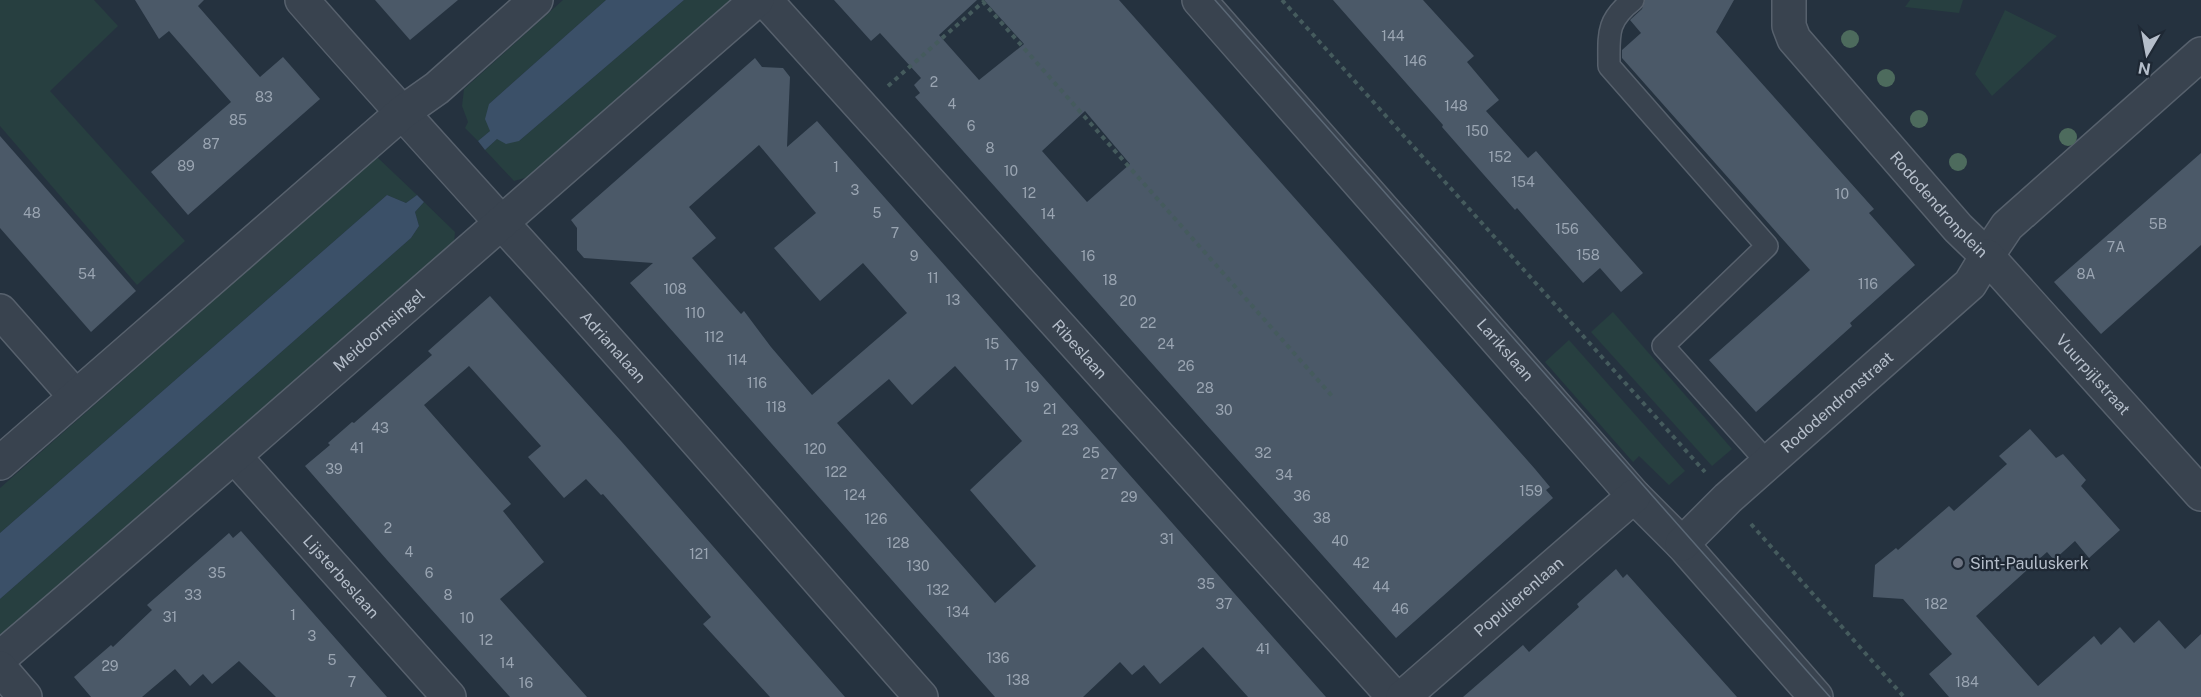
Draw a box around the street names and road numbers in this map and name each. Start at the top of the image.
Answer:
street label: Rododendronplein [1886,148,1992,262]
street label: Meidoornsingel [329,285,429,375]
street label: Adrianalaan [576,307,650,387]
street label: Larikslaan [1473,315,1538,385]
street label: Ribeslaan [1048,316,1111,383]
street label: Vuurpijlstraat [2052,330,2134,419]
street label: Rododendronstraat [1777,348,1897,457]
street label: Lijsterbeslaan [299,531,383,622]
street label: Populierenlaan [1470,553,1567,641]

